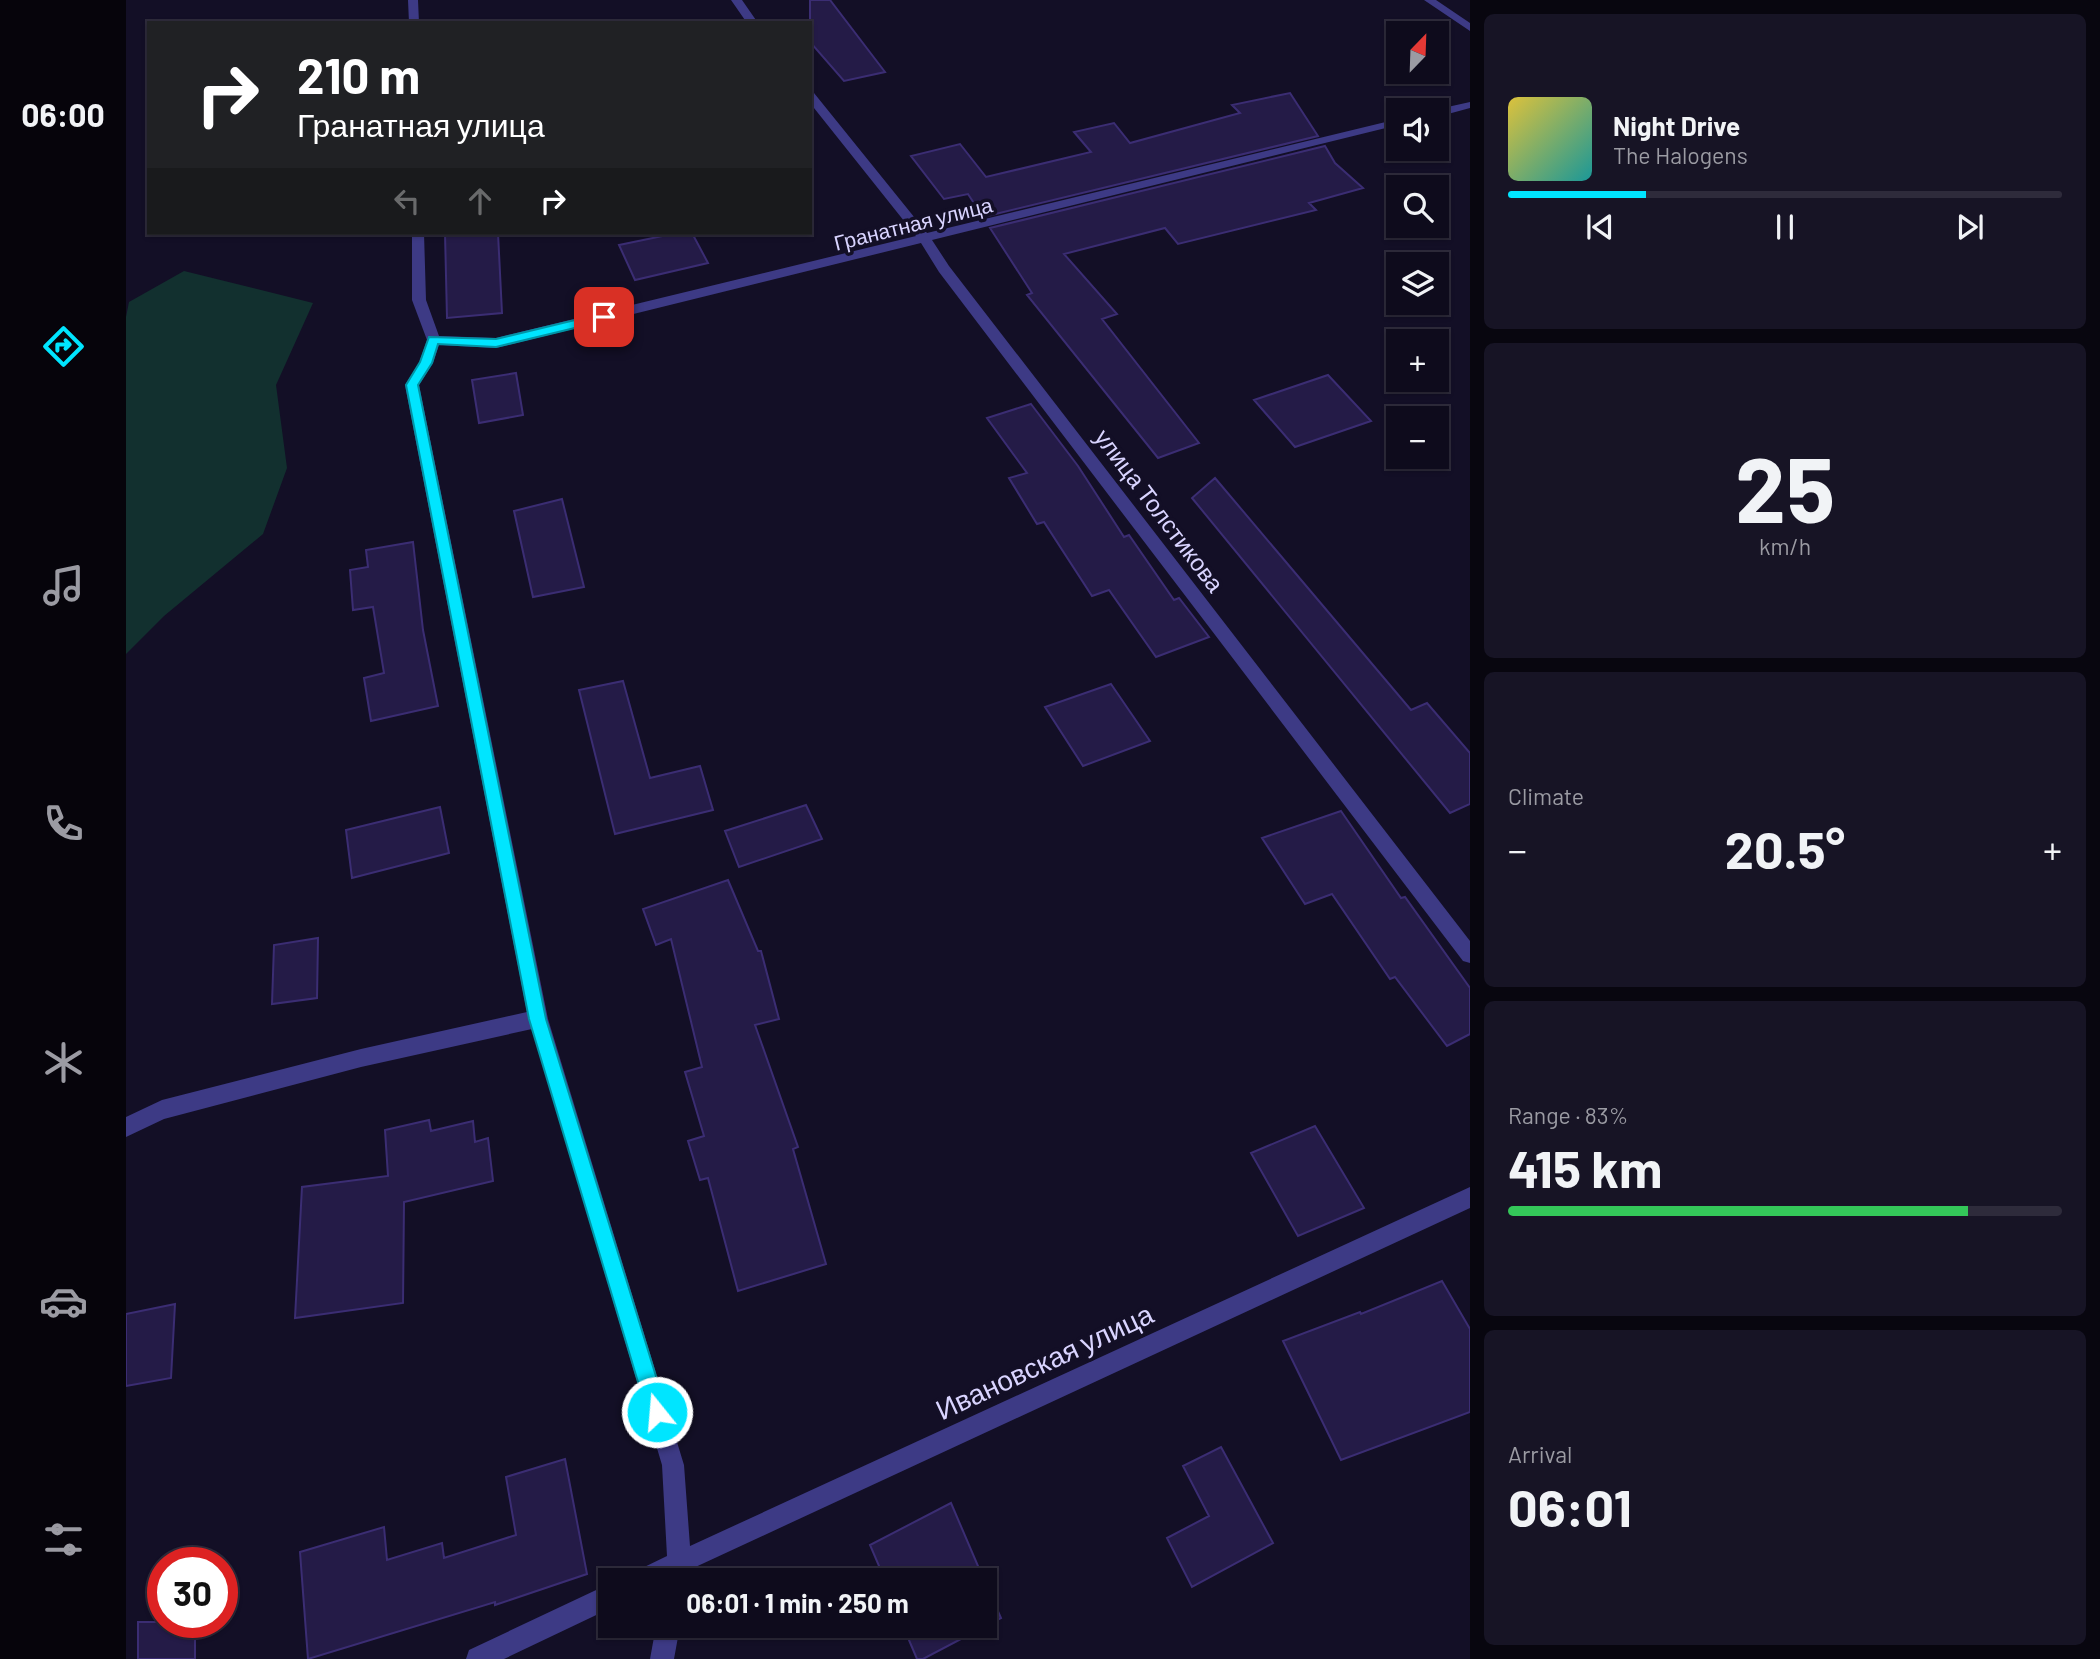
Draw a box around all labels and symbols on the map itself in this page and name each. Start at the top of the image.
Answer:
north arrow [1386,21,1449,84]
street label: Гранатная улица [831,191,995,255]
pin [574,287,634,347]
street label: улица Толстикова [1089,423,1231,598]
street label: Ивановская улица [930,1296,1159,1426]
position arrow [620,1375,694,1449]
speed limit sign: 30 [147,1547,238,1638]

